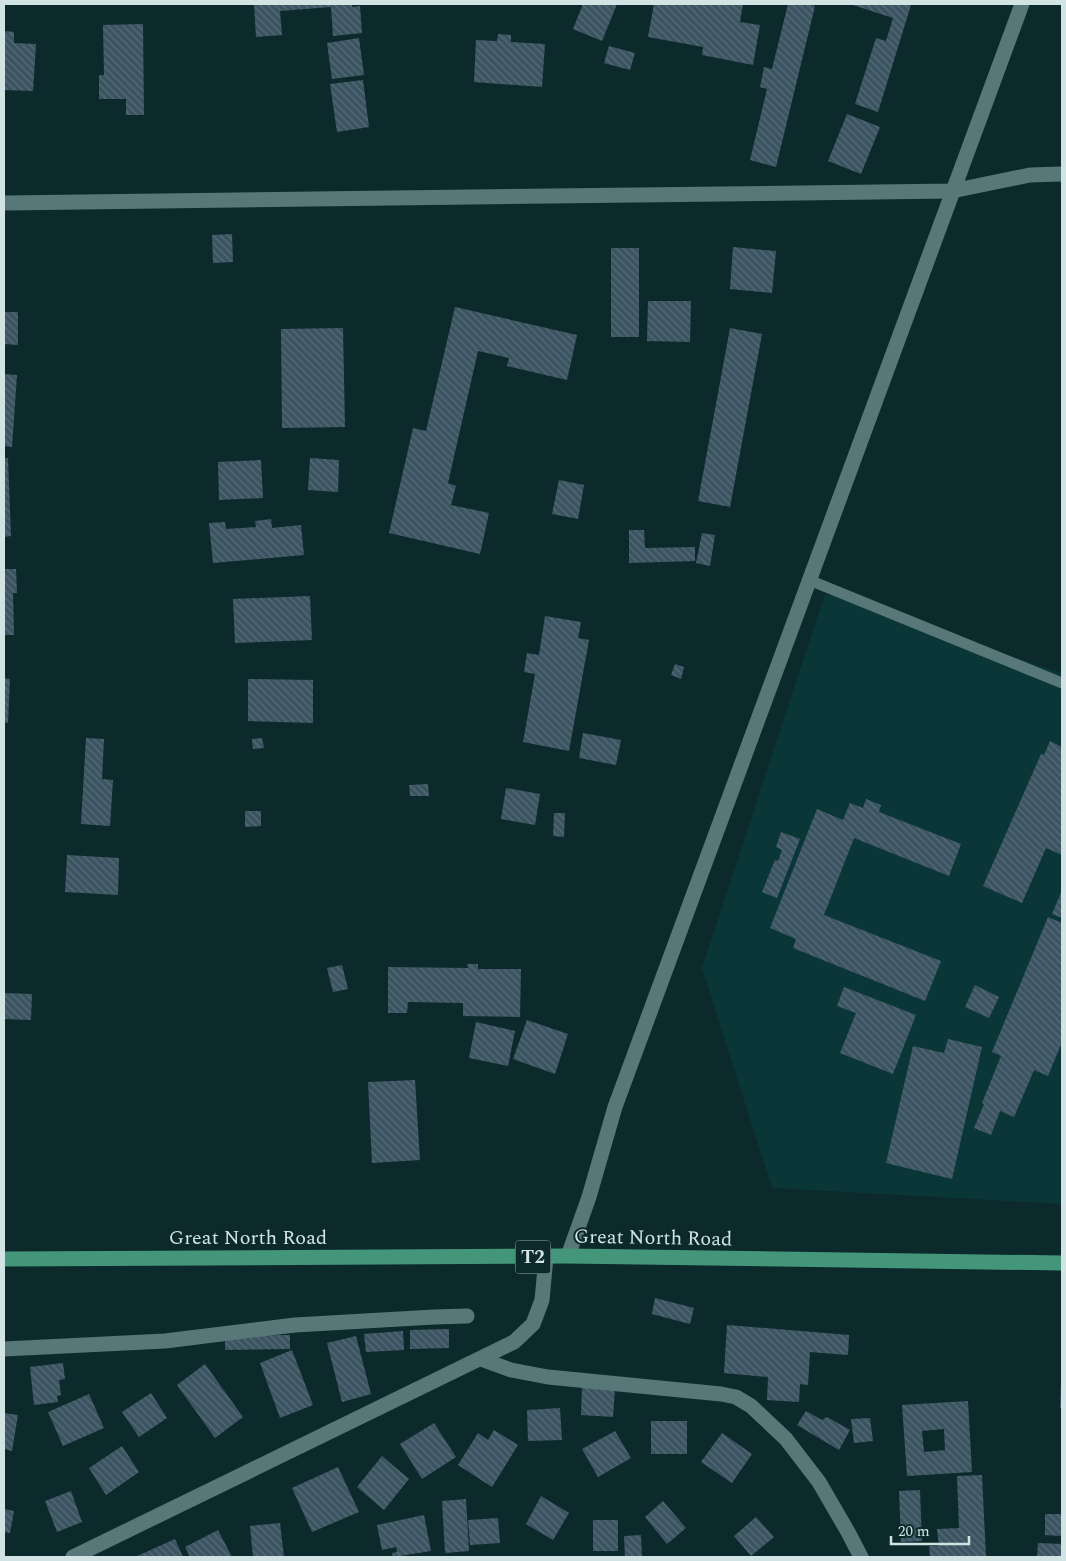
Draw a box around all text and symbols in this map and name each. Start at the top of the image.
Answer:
street label: Great North Road [574,1222,732,1254]
street label: Great North Road [169,1223,327,1253]
road number: T2 [516,1240,550,1274]
scale bar [891,1514,968,1546]
text: 20 m [898,1520,930,1543]

